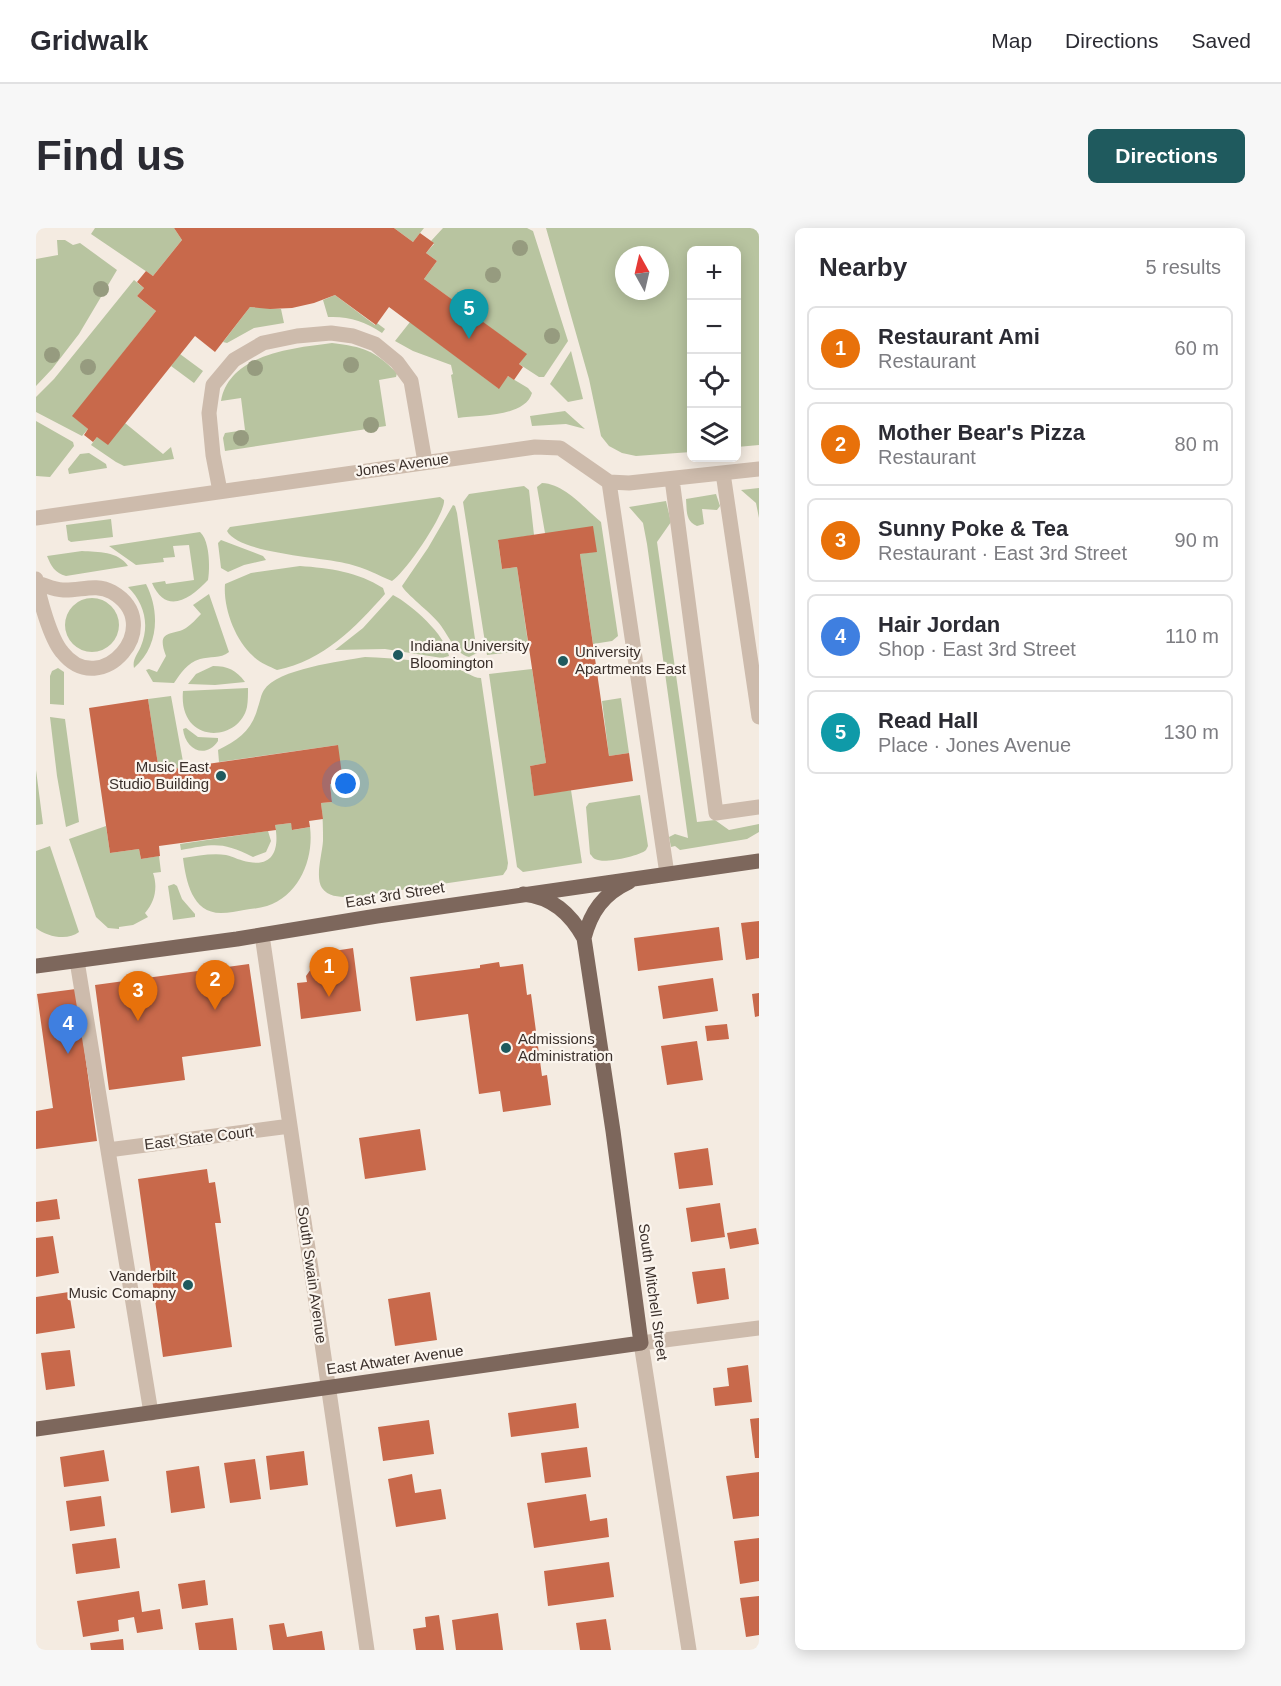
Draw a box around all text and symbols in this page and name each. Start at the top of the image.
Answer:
text: Gridwalk [30,25,148,56]
text: Map [991,29,1032,52]
text: Directions [1065,29,1158,52]
text: Saved [1191,29,1251,52]
button: Directions [1088,129,1245,183]
text: Find us [36,132,185,179]
north arrow [615,246,669,300]
map controls [687,246,741,462]
button: + [687,246,741,300]
text: Nearby [819,252,907,282]
text: 5 results [1145,256,1221,278]
pin: 5 [450,290,488,339]
button: − [687,300,741,354]
text: Restaurant Ami [878,324,1040,349]
text: 1 [835,337,846,359]
text: 60 m [1175,337,1219,359]
text: Restaurant [878,350,976,372]
button: locate [687,354,741,408]
button: layers [687,408,741,462]
text: Mother Bear's Pizza [878,420,1085,445]
text: 2 [835,433,846,455]
text: 80 m [1175,433,1219,455]
text: Restaurant [878,446,976,468]
street label: Jones Avenue [354,450,450,479]
text: Sunny Poke & Tea [878,516,1068,541]
text: 3 [835,529,846,551]
text: 90 m [1175,529,1219,551]
text: Restaurant · East 3rd Street [878,542,1127,564]
text: Hair Jordan [878,612,1000,637]
text: 4 [835,625,846,647]
text: 110 m [1165,625,1219,647]
place label: Indiana University Bloomington [410,637,530,671]
text: Shop · East 3rd Street [878,638,1076,660]
place label: University Apartments East [575,643,687,677]
marker: Indiana University Bloomington [391,648,405,662]
marker: University Apartments East [556,654,570,668]
text: Read Hall [878,708,978,733]
text: 5 [835,721,846,743]
text: 130 m [1163,721,1219,743]
text: Place · Jones Avenue [878,734,1071,756]
place label: Music East Studio Building [109,758,210,792]
marker: Music East Studio Building [214,769,228,783]
your location [331,769,360,798]
street label: East 3rd Street [344,878,446,911]
pin: 1 [310,948,348,997]
pin: 2 [196,960,234,1010]
pin: 3 [118,972,158,1021]
pin: 4 [48,1004,87,1054]
place label: Admissions Administration [518,1030,613,1064]
marker: Admissions Administration [499,1041,513,1055]
street label: East State Court [143,1122,255,1153]
street label: South Swain Avenue [294,1205,331,1345]
street label: South Mitchell Street [635,1222,672,1362]
place label: Vanderbilt Music Comapny [68,1267,177,1301]
marker: Vanderbilt Music Comapny [181,1278,195,1292]
street label: East Atwater Avenue [325,1341,465,1378]

